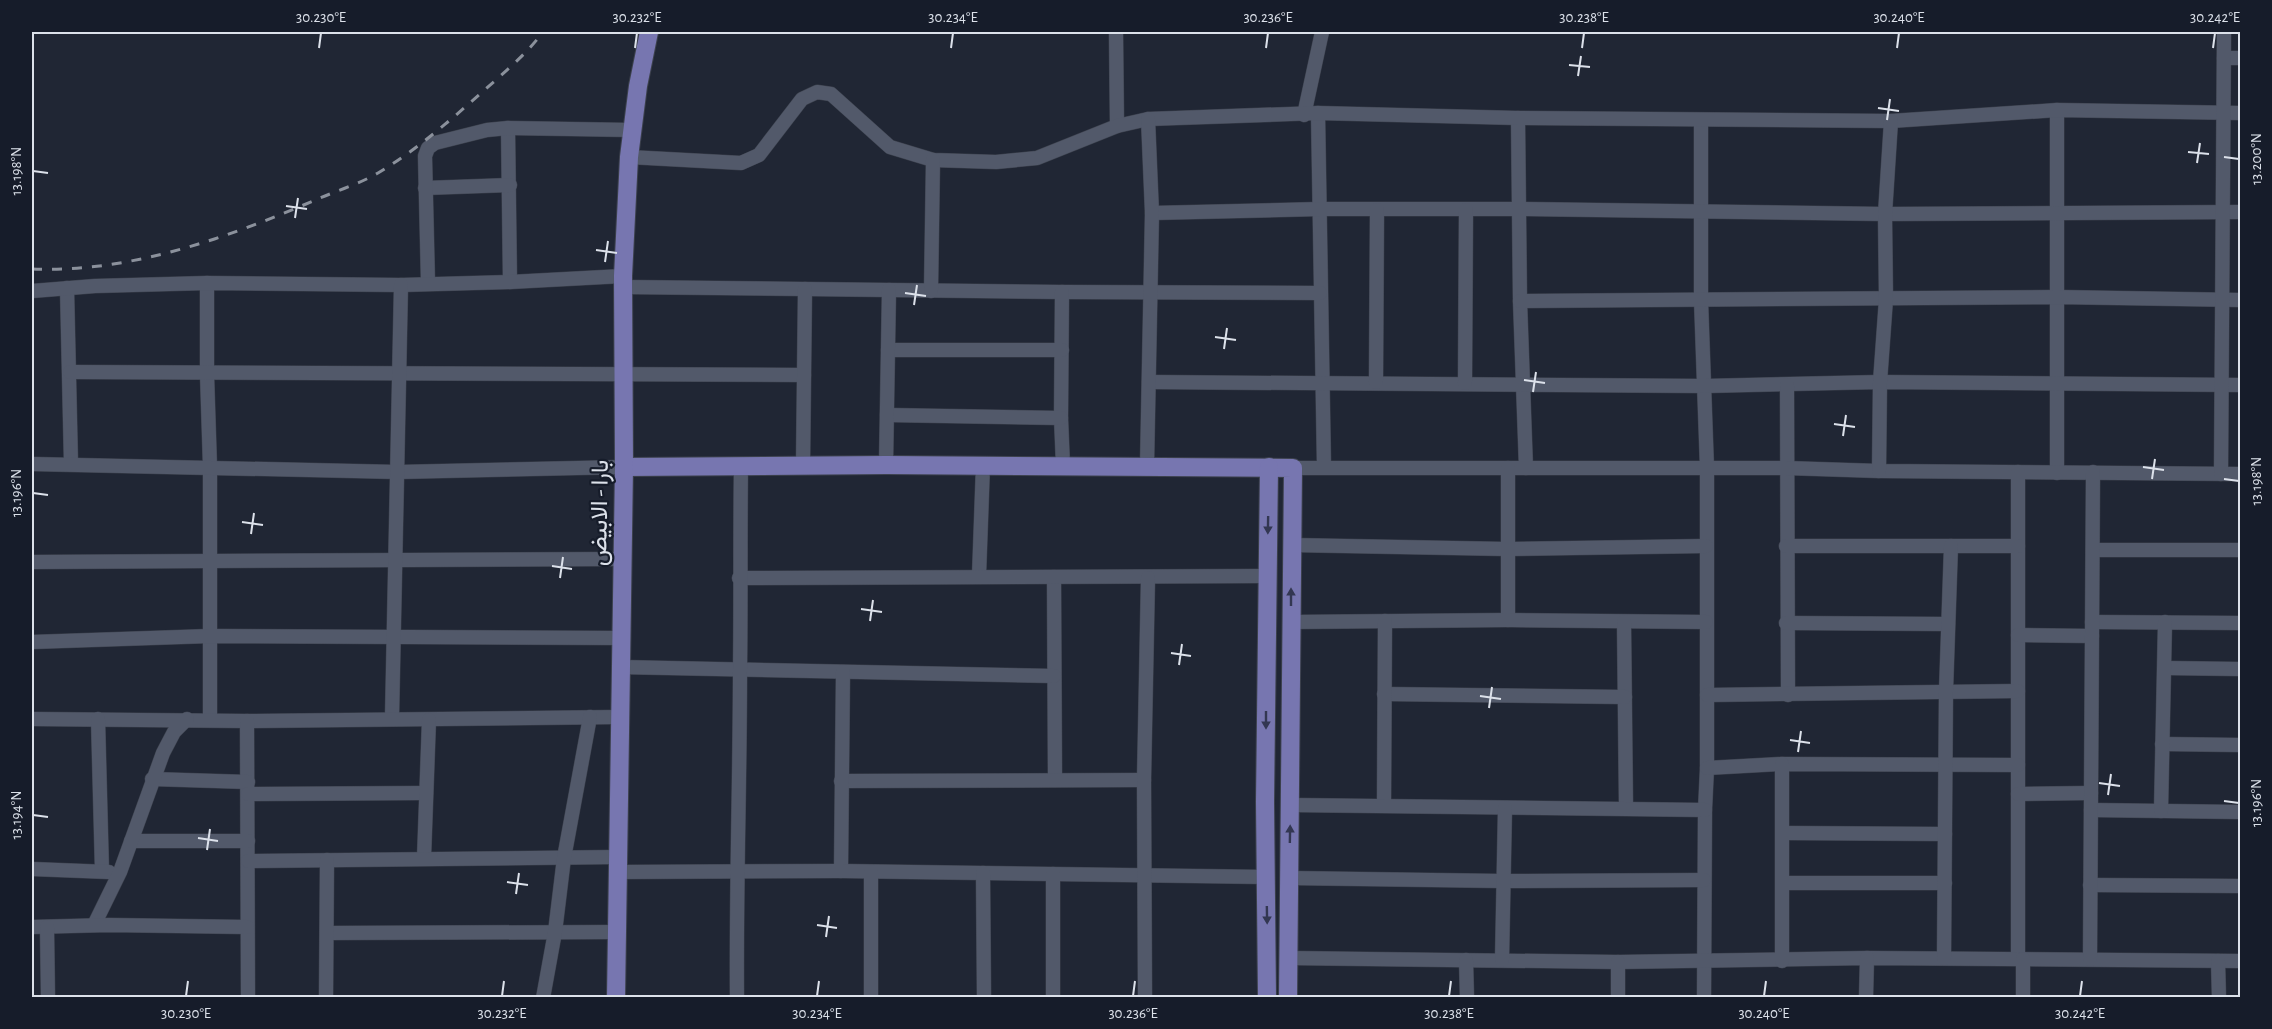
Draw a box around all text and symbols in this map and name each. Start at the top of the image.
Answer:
text: 30.230°E [296,10,346,25]
text: 30.232°E [613,10,662,25]
text: 30.234°E [928,10,978,25]
text: 30.236°E [1243,10,1293,25]
text: 30.238°E [1559,10,1609,25]
text: 30.240°E [1873,10,1925,25]
text: 30.242°E [2190,10,2240,25]
text: 13.200°N [2249,133,2264,185]
text: 13.198°N [9,147,24,195]
text: 13.198°N [2249,457,2264,505]
street label: بارا - الابيض [587,460,615,566]
text: 13.196°N [9,469,24,517]
one-way arrow [1263,516,1273,535]
one-way arrow [1286,588,1296,607]
one-way arrow [1261,711,1271,730]
text: 13.196°N [2249,779,2264,827]
text: 13.194°N [9,791,24,839]
one-way arrow [1285,825,1295,844]
one-way arrow [1262,906,1271,925]
text: 30.230°E [161,1006,211,1021]
text: 30.232°E [478,1006,527,1021]
text: 30.234°E [792,1006,842,1021]
text: 30.236°E [1108,1006,1158,1021]
text: 30.238°E [1424,1006,1474,1021]
text: 30.240°E [1738,1006,1790,1021]
text: 30.242°E [2055,1006,2105,1021]

